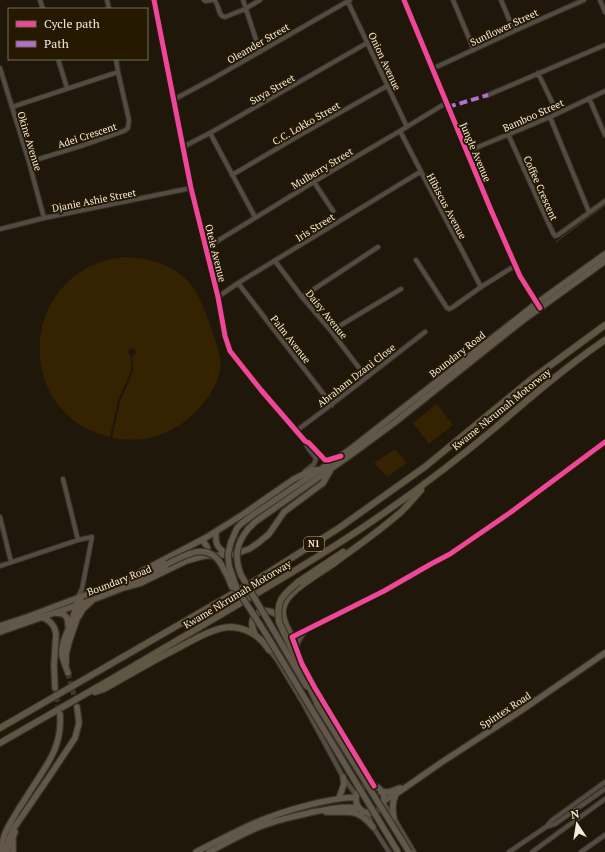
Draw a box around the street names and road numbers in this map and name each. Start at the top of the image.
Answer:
street label: Sunflower Street [468,6,541,49]
street label: Oleander Street [225,20,292,67]
street label: Onion Avenue [365,30,404,92]
street label: Suya Street [247,71,298,108]
street label: Bamboo Street [501,96,566,135]
street label: C.C. Lokko Street [270,99,343,148]
street label: Okine Avenue [14,110,45,172]
street label: Adei Crescent [56,120,119,151]
street label: Jungle Avenue [457,120,494,184]
street label: Mulberry Street [289,145,356,192]
street label: Coffee Crescent [520,154,561,223]
street label: Hibiscus Avenue [424,171,469,241]
street label: Djanie Ashie Street [51,186,138,215]
street label: Iris Street [293,210,338,245]
street label: Otele Avenue [202,223,229,283]
street label: Daisy Avenue [303,287,350,342]
street label: Palm Avenue [268,313,313,366]
street label: Boundary Road [427,328,488,380]
street label: Abraham Dzani Close [315,341,398,410]
street label: Kwame Nkrumah Motorway [449,365,554,453]
road number: N1 [304,537,324,551]
street label: Kwame Nkrumah Motorway [181,557,294,632]
street label: Boundary Road [85,562,154,599]
street label: Spintex Road [477,689,534,732]

